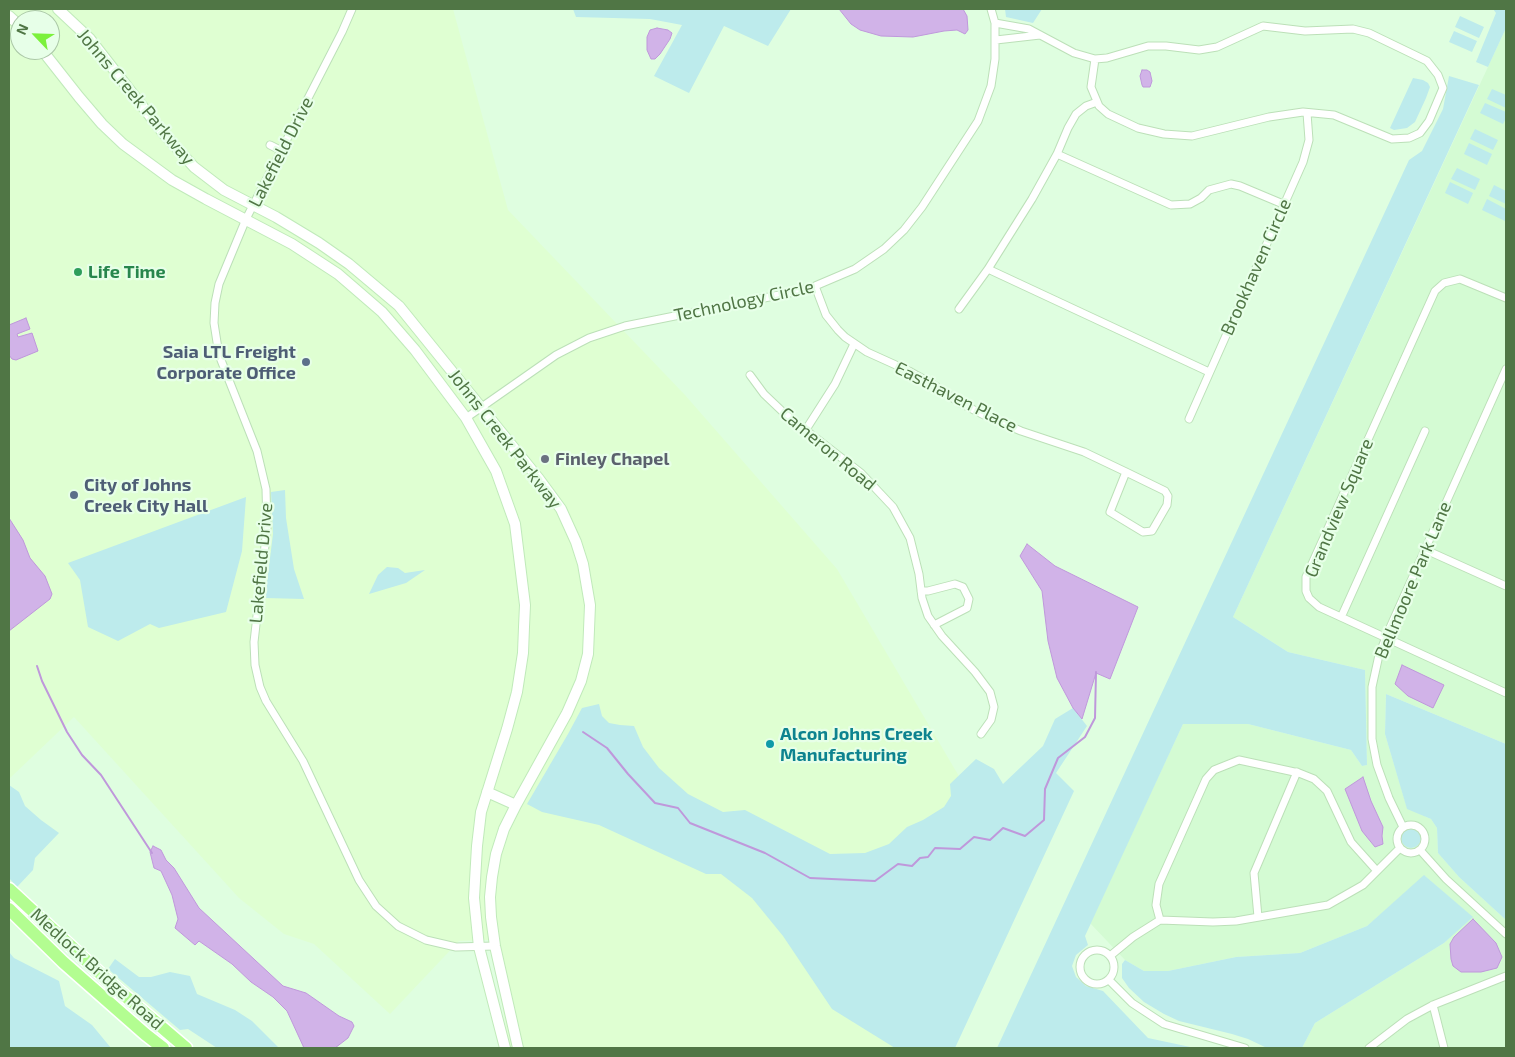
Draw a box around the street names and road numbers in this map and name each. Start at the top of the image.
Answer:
street label: Johns Creek Parkway [73,24,199,170]
street label: Lakefield Drive [244,93,318,211]
street label: Brookhaven Circle [1216,195,1296,339]
street label: Technology Circle [672,276,816,326]
street label: Easthaven Place [891,357,1021,437]
street label: Johns Creek Parkway [444,365,566,513]
street label: Cameron Road [776,403,880,495]
street label: Grandview Square [1300,435,1378,581]
street label: Bellmoore Park Lane [1370,498,1456,662]
street label: Lakefield Drive [245,502,277,624]
street label: Medlock Bridge Road [26,904,168,1034]

